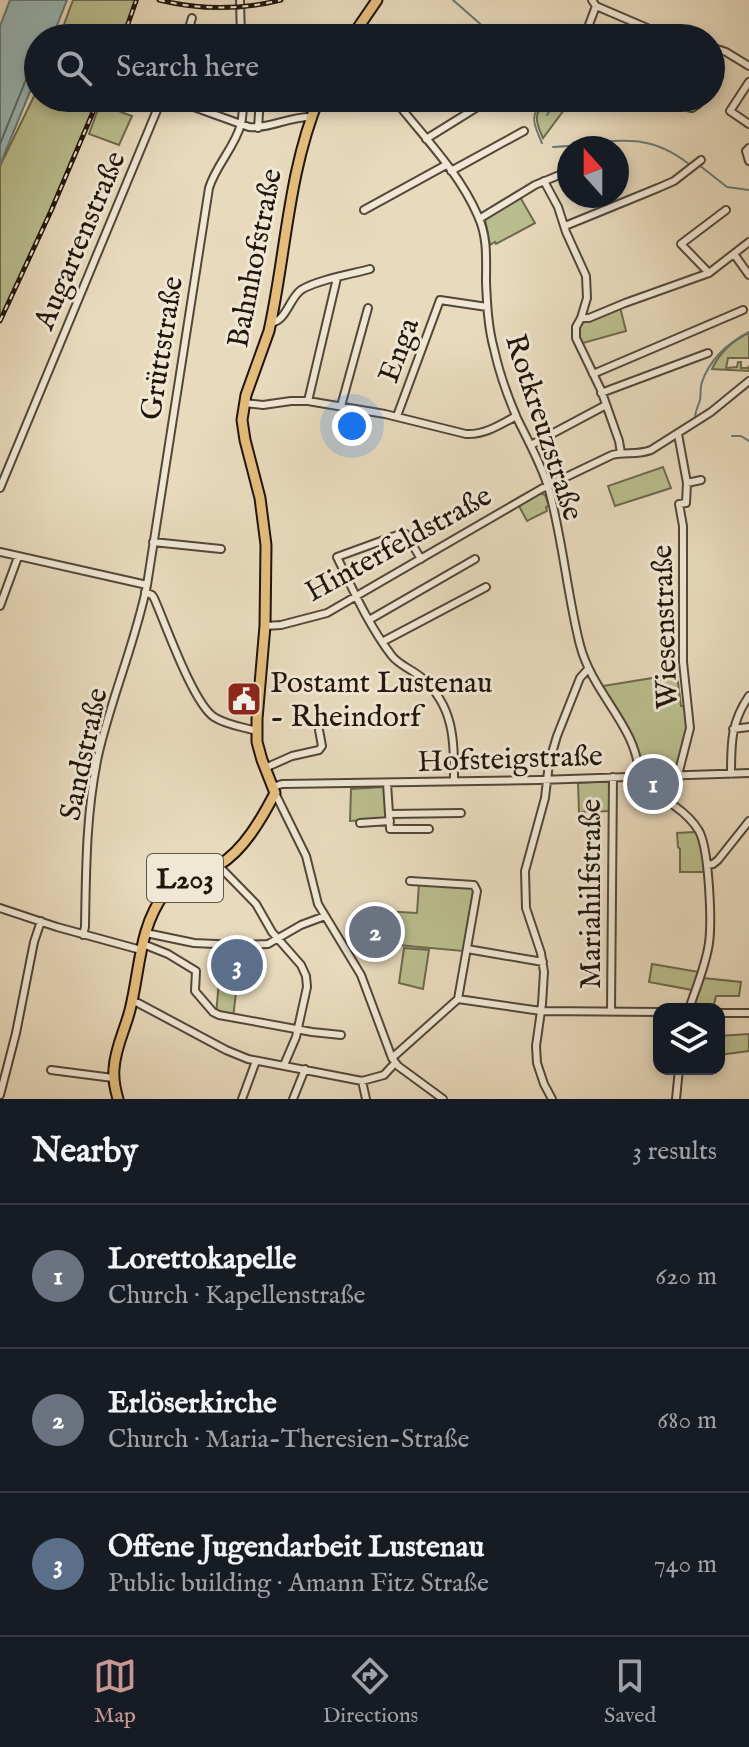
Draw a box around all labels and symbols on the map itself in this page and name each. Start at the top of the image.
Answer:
north arrow [557,136,629,208]
street label: Augartenstraße [26,146,135,337]
street label: Bahnhofstraße [220,166,292,351]
street label: Grüttstraße [133,274,193,423]
street label: Enga [371,313,429,388]
street label: Rotkreuzstraße [495,330,591,526]
your location [332,406,372,446]
street label: Hinterfeldstraße [299,478,499,612]
street label: Wiesenstraße [644,544,688,710]
place label: Postamt Lustenau - Rheindorf [270,665,493,737]
public building icon: Postamt Lustenau - Rheindorf [225,680,263,718]
street label: Sandstraße [52,685,118,824]
street label: Hofsteigstraße [417,738,603,782]
pin: 1 [627,754,679,814]
street label: Mariahilfstraße [573,799,611,989]
road number: L203 [147,854,223,902]
pin: 2 [349,902,401,962]
pin: 3 [211,935,263,995]

